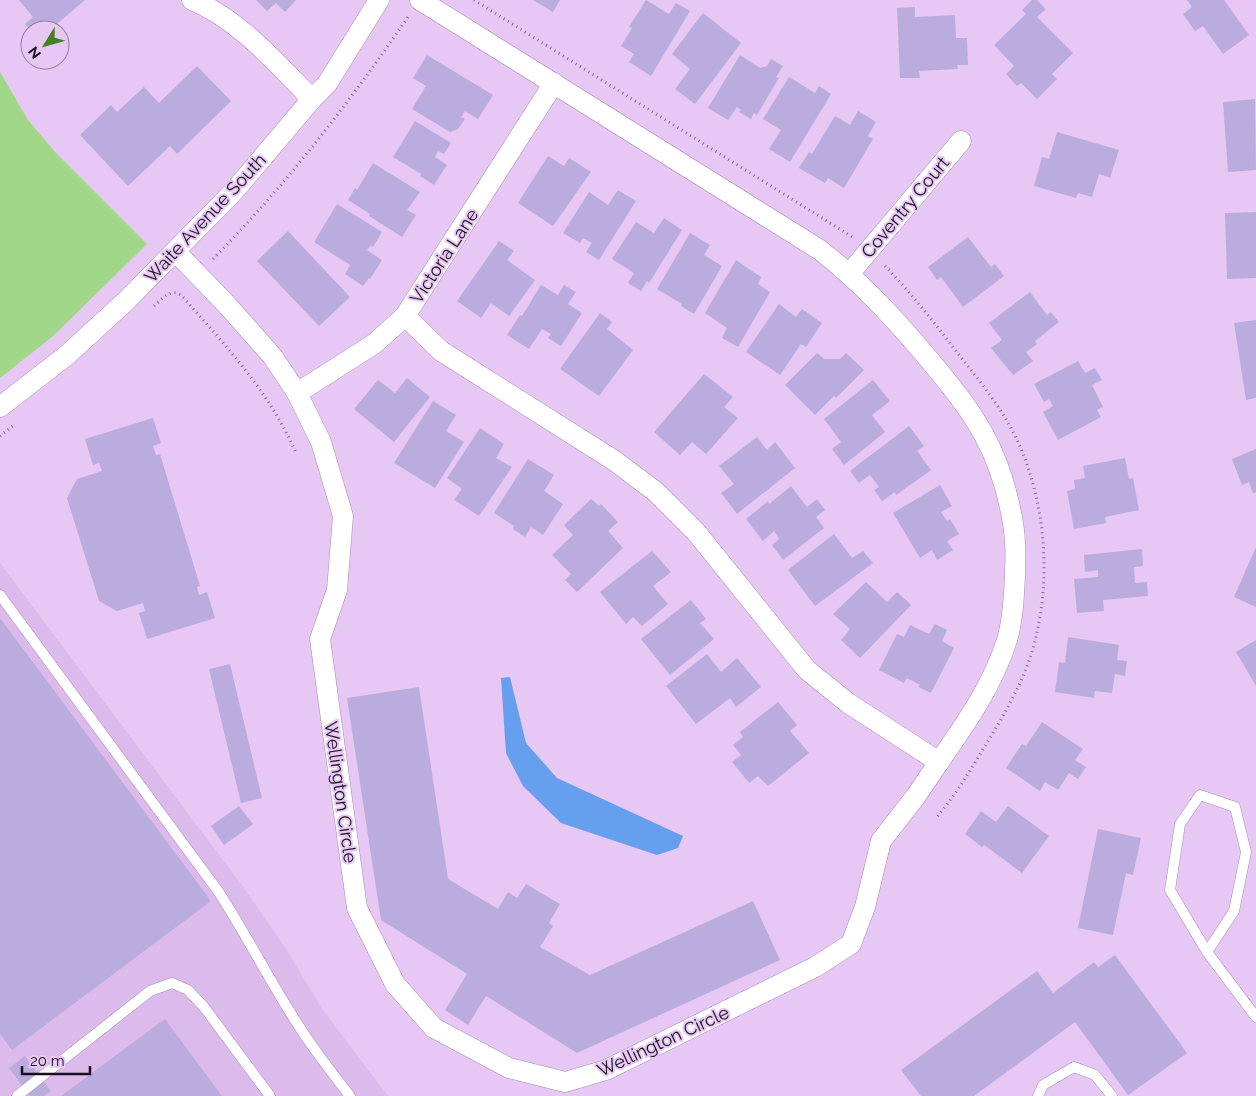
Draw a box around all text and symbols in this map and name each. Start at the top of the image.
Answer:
north arrow [20,20,70,70]
text: N [25,44,44,62]
street label: Waite Avenue South [140,149,270,287]
street label: Coventry Court [857,152,953,262]
street label: Victoria Lane [406,204,483,307]
street label: Wellington Circle [321,720,361,865]
street label: Wellington Circle [594,1001,733,1081]
scale bar [22,1044,90,1076]
text: 20 m [30,1052,65,1070]

